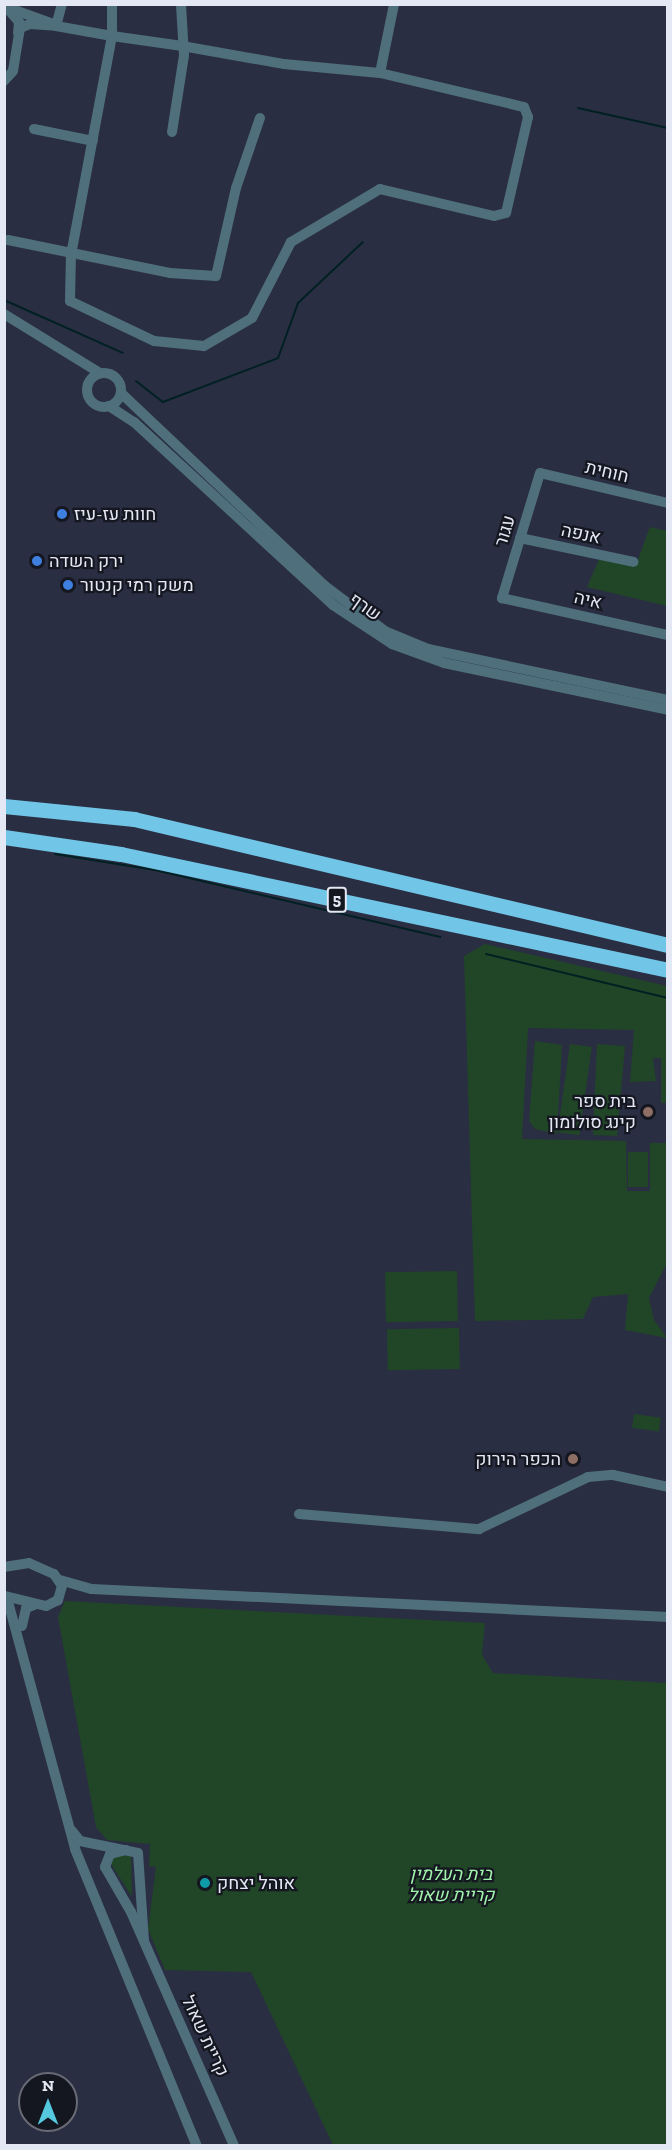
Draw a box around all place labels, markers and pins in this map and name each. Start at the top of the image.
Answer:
place label: חוות עז-עיז [74,503,156,525]
marker: חוות עז-עיז [55,507,69,521]
place label: ירק השדה [49,550,123,572]
marker: ירק השדה [30,554,44,568]
place label: משק רמי קנטור [80,574,194,596]
marker: משק רמי קנטור [61,578,75,592]
place label: בית ספר קינג סולומון [549,1091,636,1134]
marker: בית ספר קינג סולומון [641,1105,655,1119]
place label: הכפר הירוק [475,1448,561,1470]
marker: הכפר הירוק [566,1452,580,1466]
place label: אוהל יצחק [217,1872,295,1894]
marker: אוהל יצחק [198,1876,212,1890]

